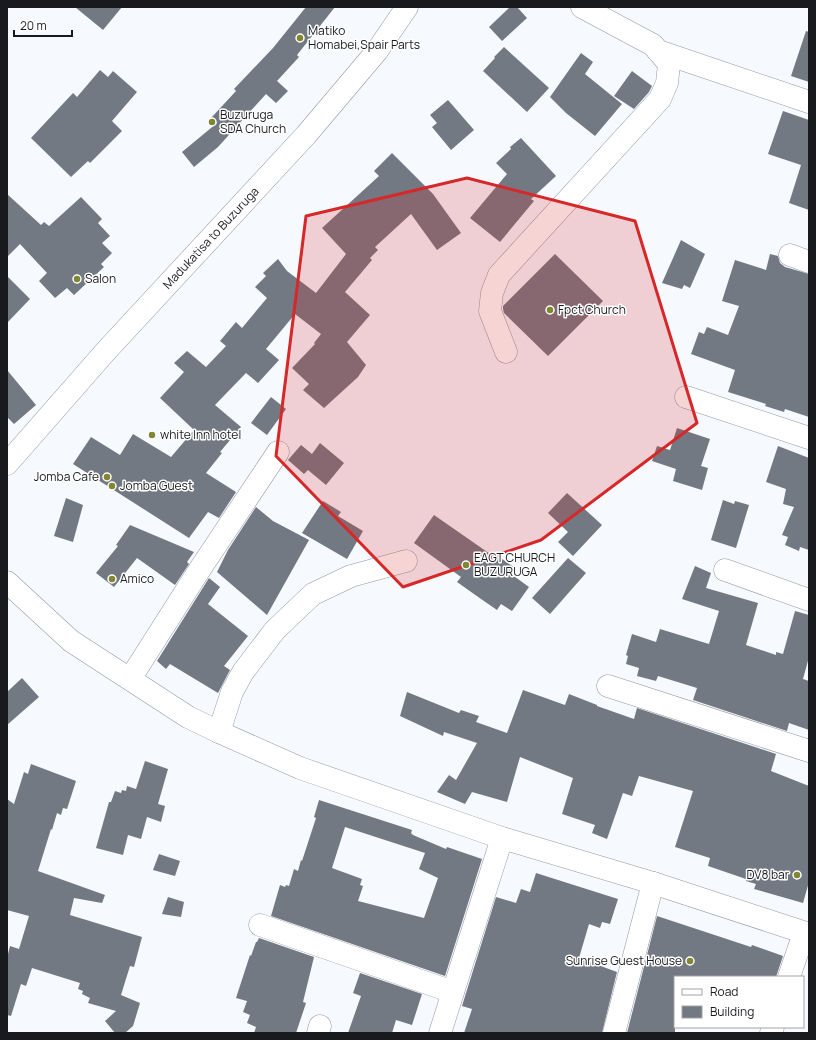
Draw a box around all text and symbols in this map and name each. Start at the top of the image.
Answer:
scale bar [14,12,72,38]
text: 20 m [20,17,47,34]
place label: Matiko Homabei,Spair Parts [308,22,420,53]
marker: Matiko Homabei,Spair Parts [295,33,305,43]
place label: Buzuruga SDA Church [220,106,286,137]
marker: Buzuruga SDA Church [207,117,217,127]
street label: Madukatisa to Buzuruga [159,183,262,292]
place label: Salon [85,270,116,287]
marker: Salon [72,274,82,284]
place label: Fpct Church [558,301,626,318]
marker: Fpct Church [545,305,555,315]
place label: white Inn hotel [160,426,241,443]
marker: white Inn hotel [147,430,157,440]
place label: Jomba Cafe [34,468,99,485]
marker: Jomba Cafe [102,472,112,482]
place label: Jomba Guest [120,477,193,494]
marker: Jomba Guest [107,481,117,491]
place label: EAGT CHURCH BUZURUGA [474,549,555,580]
marker: EAGT CHURCH BUZURUGA [461,560,471,570]
place label: Amico [120,570,154,587]
marker: Amico [107,574,117,584]
place label: DV8 bar [747,866,790,883]
marker: DV8 bar [792,870,802,880]
place label: Sunrise Guest House [566,952,682,969]
marker: Sunrise Guest House [685,956,695,966]
legend [674,976,804,1028]
text: Road [710,983,738,1000]
text: Building [710,1003,754,1020]

